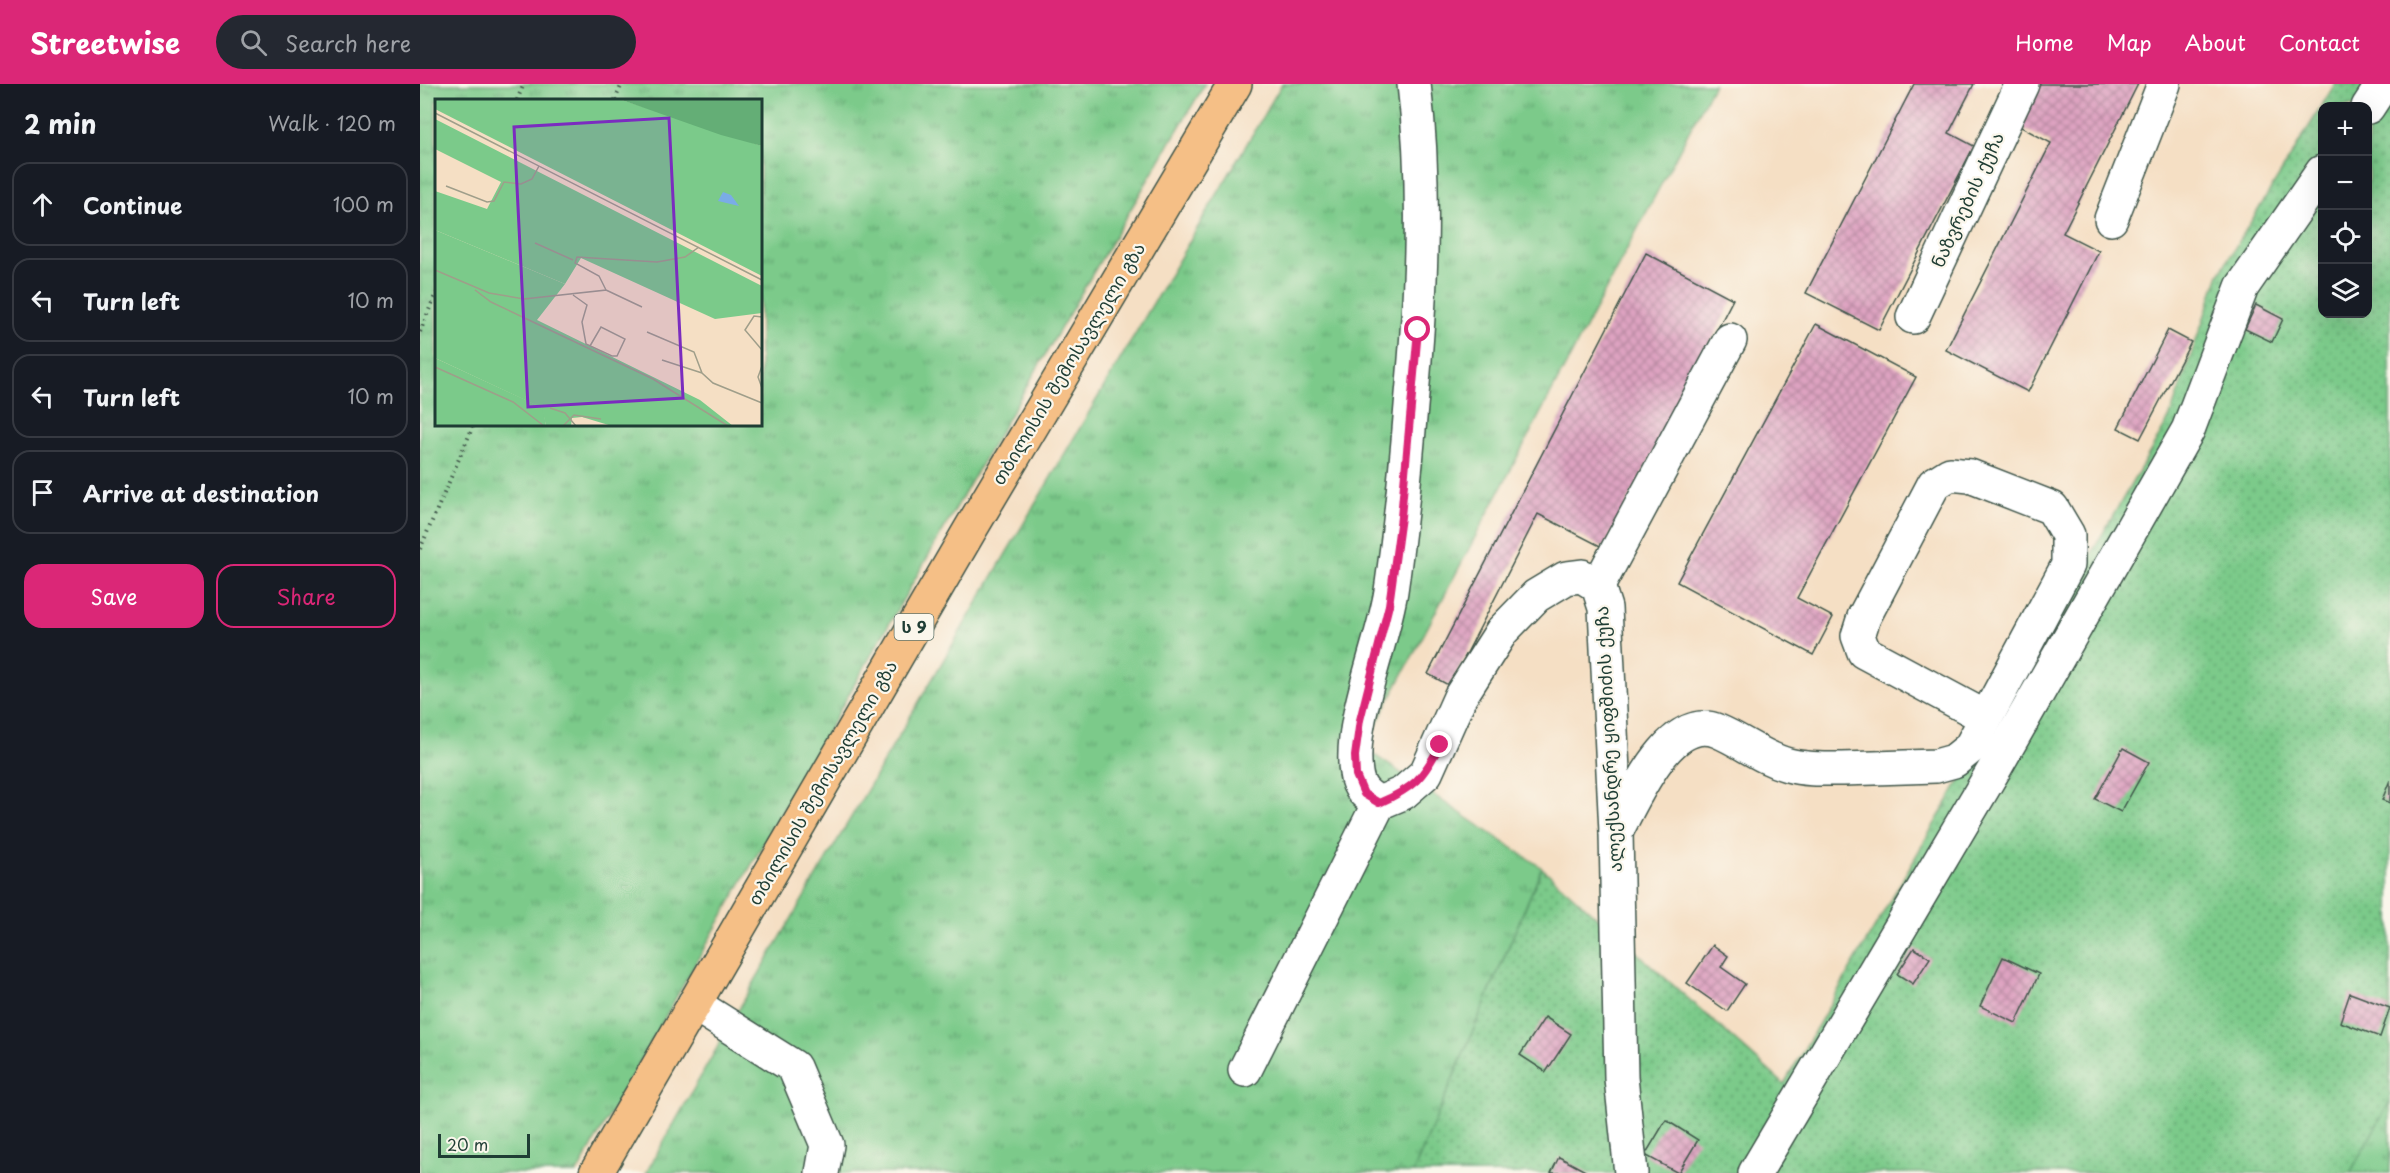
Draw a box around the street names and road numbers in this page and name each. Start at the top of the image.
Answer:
street label: ნაზვრების ქუჩა [1923,127,2010,271]
street label: თბილისის შემოსავლელი გზა [984,237,1151,490]
street label: ალექსანდრე ყიფშიძის ქუჩა [1587,605,1628,873]
road number: ს 9 [894,614,934,640]
street label: თბილისის შემოსავლელი გზა [740,655,903,910]

